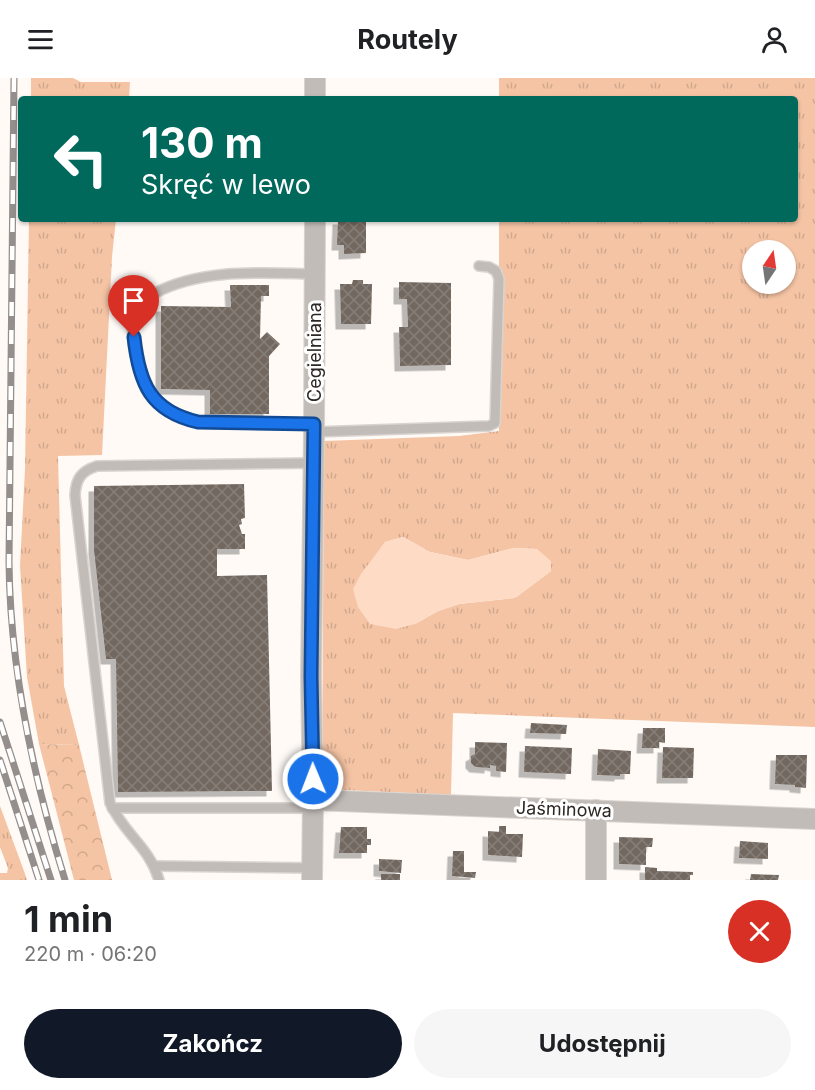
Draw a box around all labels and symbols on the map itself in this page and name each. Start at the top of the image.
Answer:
north arrow [742,240,796,294]
pin [108,275,159,337]
street label: Cegielniana [304,302,325,402]
position arrow [281,747,345,811]
street label: Jaśminowa [516,797,612,821]

